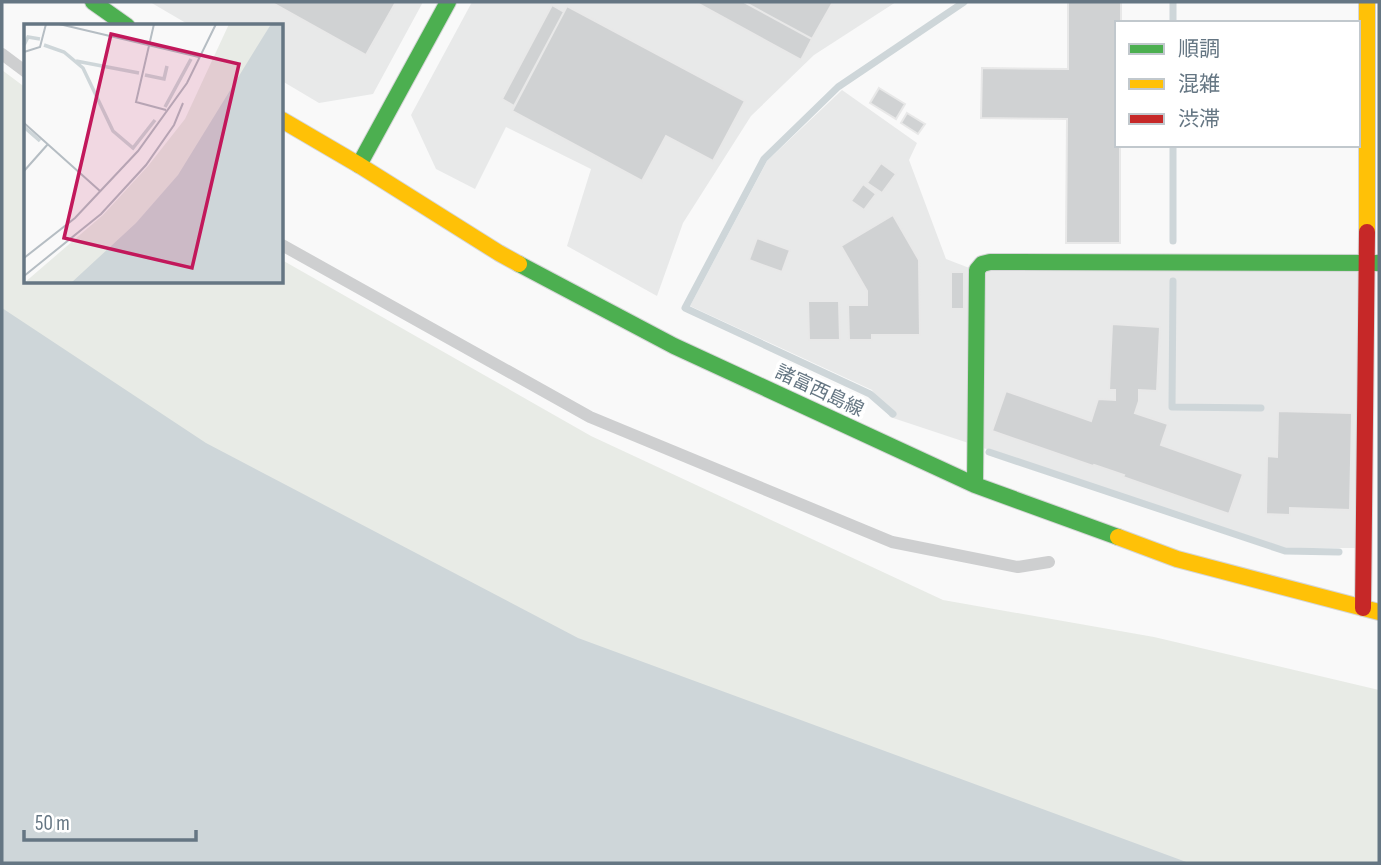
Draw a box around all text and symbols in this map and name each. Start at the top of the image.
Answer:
legend [1115,21,1360,147]
inset map [24,24,284,284]
text: 順調 [1178,37,1220,62]
text: 混雑 [1178,72,1220,97]
text: 渋滞 [1178,107,1220,132]
street label: 諸富西島線 [771,361,867,422]
scale bar [24,798,196,842]
text: 50 m [35,811,70,836]

